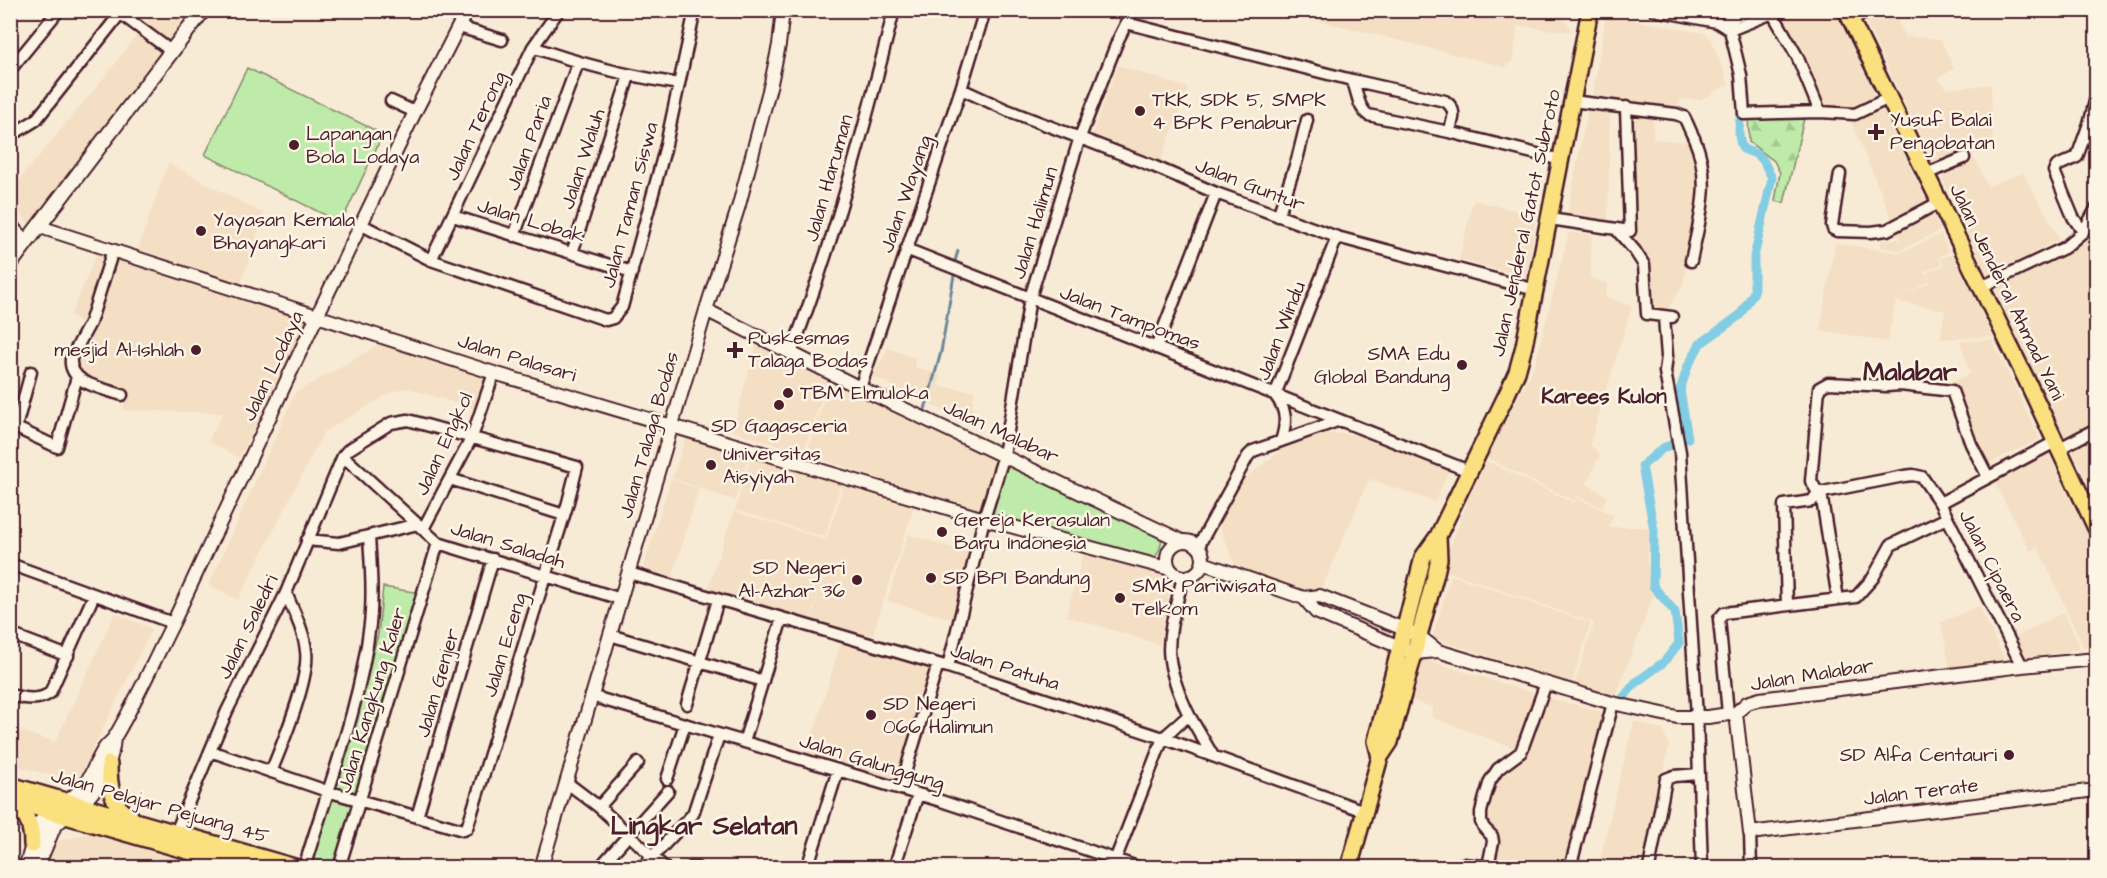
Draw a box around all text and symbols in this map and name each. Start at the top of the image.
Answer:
street label: Jalan Terong [438,67,515,186]
place label: TKK, SDK 5, SMPK 4 BPK Penabur [1152,86,1326,137]
street label: Jalan Jenderal Gatot Subroto [1484,87,1568,359]
street label: Jalan Paria [499,92,559,194]
marker: TKK, SDK 5, SMPK 4 BPK Penabur [1133,104,1147,118]
street label: Jalan Waluh [554,105,612,213]
place label: Yusuf Balai Pengobatan [1890,106,1995,158]
street label: Jalan Haruman [797,111,861,245]
street label: Jalan Taman Siswa [594,119,666,291]
place label: Lapangan Bola Lodaya [306,120,419,172]
marker: Yusuf Balai Pengobatan [1867,123,1885,141]
street label: Jalan Wayang [873,132,940,257]
marker: Lapangan Bola Lodaya [287,138,301,152]
street label: Jalan Guntur [1191,151,1309,219]
street label: Jalan Halimun [1005,163,1065,283]
street label: Jalan Jenderal Ahmad Yani [1942,179,2072,405]
street label: Jalan Lobak [474,191,588,251]
place label: Yayasan Kemala Bhayangkari [213,206,355,258]
marker: Yayasan Kemala Bhayangkari [194,224,208,238]
street label: Jalan Windu [1249,277,1313,385]
street label: Jalan Tampomas [1056,278,1204,358]
street label: Jalan Lodaya [235,306,312,426]
place label: Puskesmas Talaga Bodas [748,324,868,376]
street label: Jalan Palasari [454,327,580,389]
place label: mesjid Al-Ishlah [54,336,184,364]
place label: SMA Edu Global Bandung [1314,340,1450,392]
marker: Puskesmas Talaga Bodas [726,341,744,359]
marker: mesjid Al-Ishlah [189,343,203,357]
street label: Jalan Talaga Bodas [612,348,687,522]
district label: Malabar [1863,354,1958,390]
marker: SMA Edu Global Bandung [1455,358,1469,372]
place label: TBM Elmuloka [800,379,929,407]
district label: Karees Kulon [1541,382,1667,411]
marker: TBM Elmuloka [781,386,795,400]
street label: Jalan Engkol [408,388,481,501]
street label: Jalan Malabar [939,393,1063,471]
marker: SD Gagasceria [772,398,786,412]
place label: SD Gagasceria [711,412,847,441]
place label: Universitas Aisyiyah [723,440,821,492]
marker: Universitas Aisyiyah [704,458,718,472]
street label: Jalan Cipaera [1952,505,2032,627]
place label: Gereja Kerasulan Baru Indonesia [954,506,1110,557]
street label: Jalan Saladah [447,514,569,576]
marker: Gereja Kerasulan Baru Indonesia [935,525,949,539]
place label: SD Negeri Al-Azhar 36 [738,554,845,605]
place label: SD BPI Bandung [943,564,1090,593]
street label: Jalan Saledri [211,570,285,684]
marker: SD BPI Bandung [924,571,938,585]
place label: SMK Pariwisata Telkom [1132,572,1276,623]
marker: SD Negeri Al-Azhar 36 [850,573,864,587]
street label: Jalan Eceng [476,589,535,701]
marker: SMK Pariwisata Telkom [1113,591,1127,605]
street label: Jalan Kangkung Kaler [330,604,415,797]
street label: Jalan Genjer [409,625,467,741]
street label: Jalan Patuha [947,636,1063,698]
street label: Jalan Malabar [1748,651,1876,699]
place label: SD Negeri 066 Halimun [883,690,993,741]
marker: SD Negeri 066 Halimun [864,708,878,722]
street label: Jalan Galunggung [796,727,948,798]
place label: SD Alfa Centauri [1840,741,1997,769]
marker: SD Alfa Centauri [2002,748,2016,762]
street label: Jalan Pelajar Pejuang 45 [48,761,272,851]
street label: Jalan Terate [1862,771,1980,813]
district label: Lingkar Selatan [610,808,798,847]

